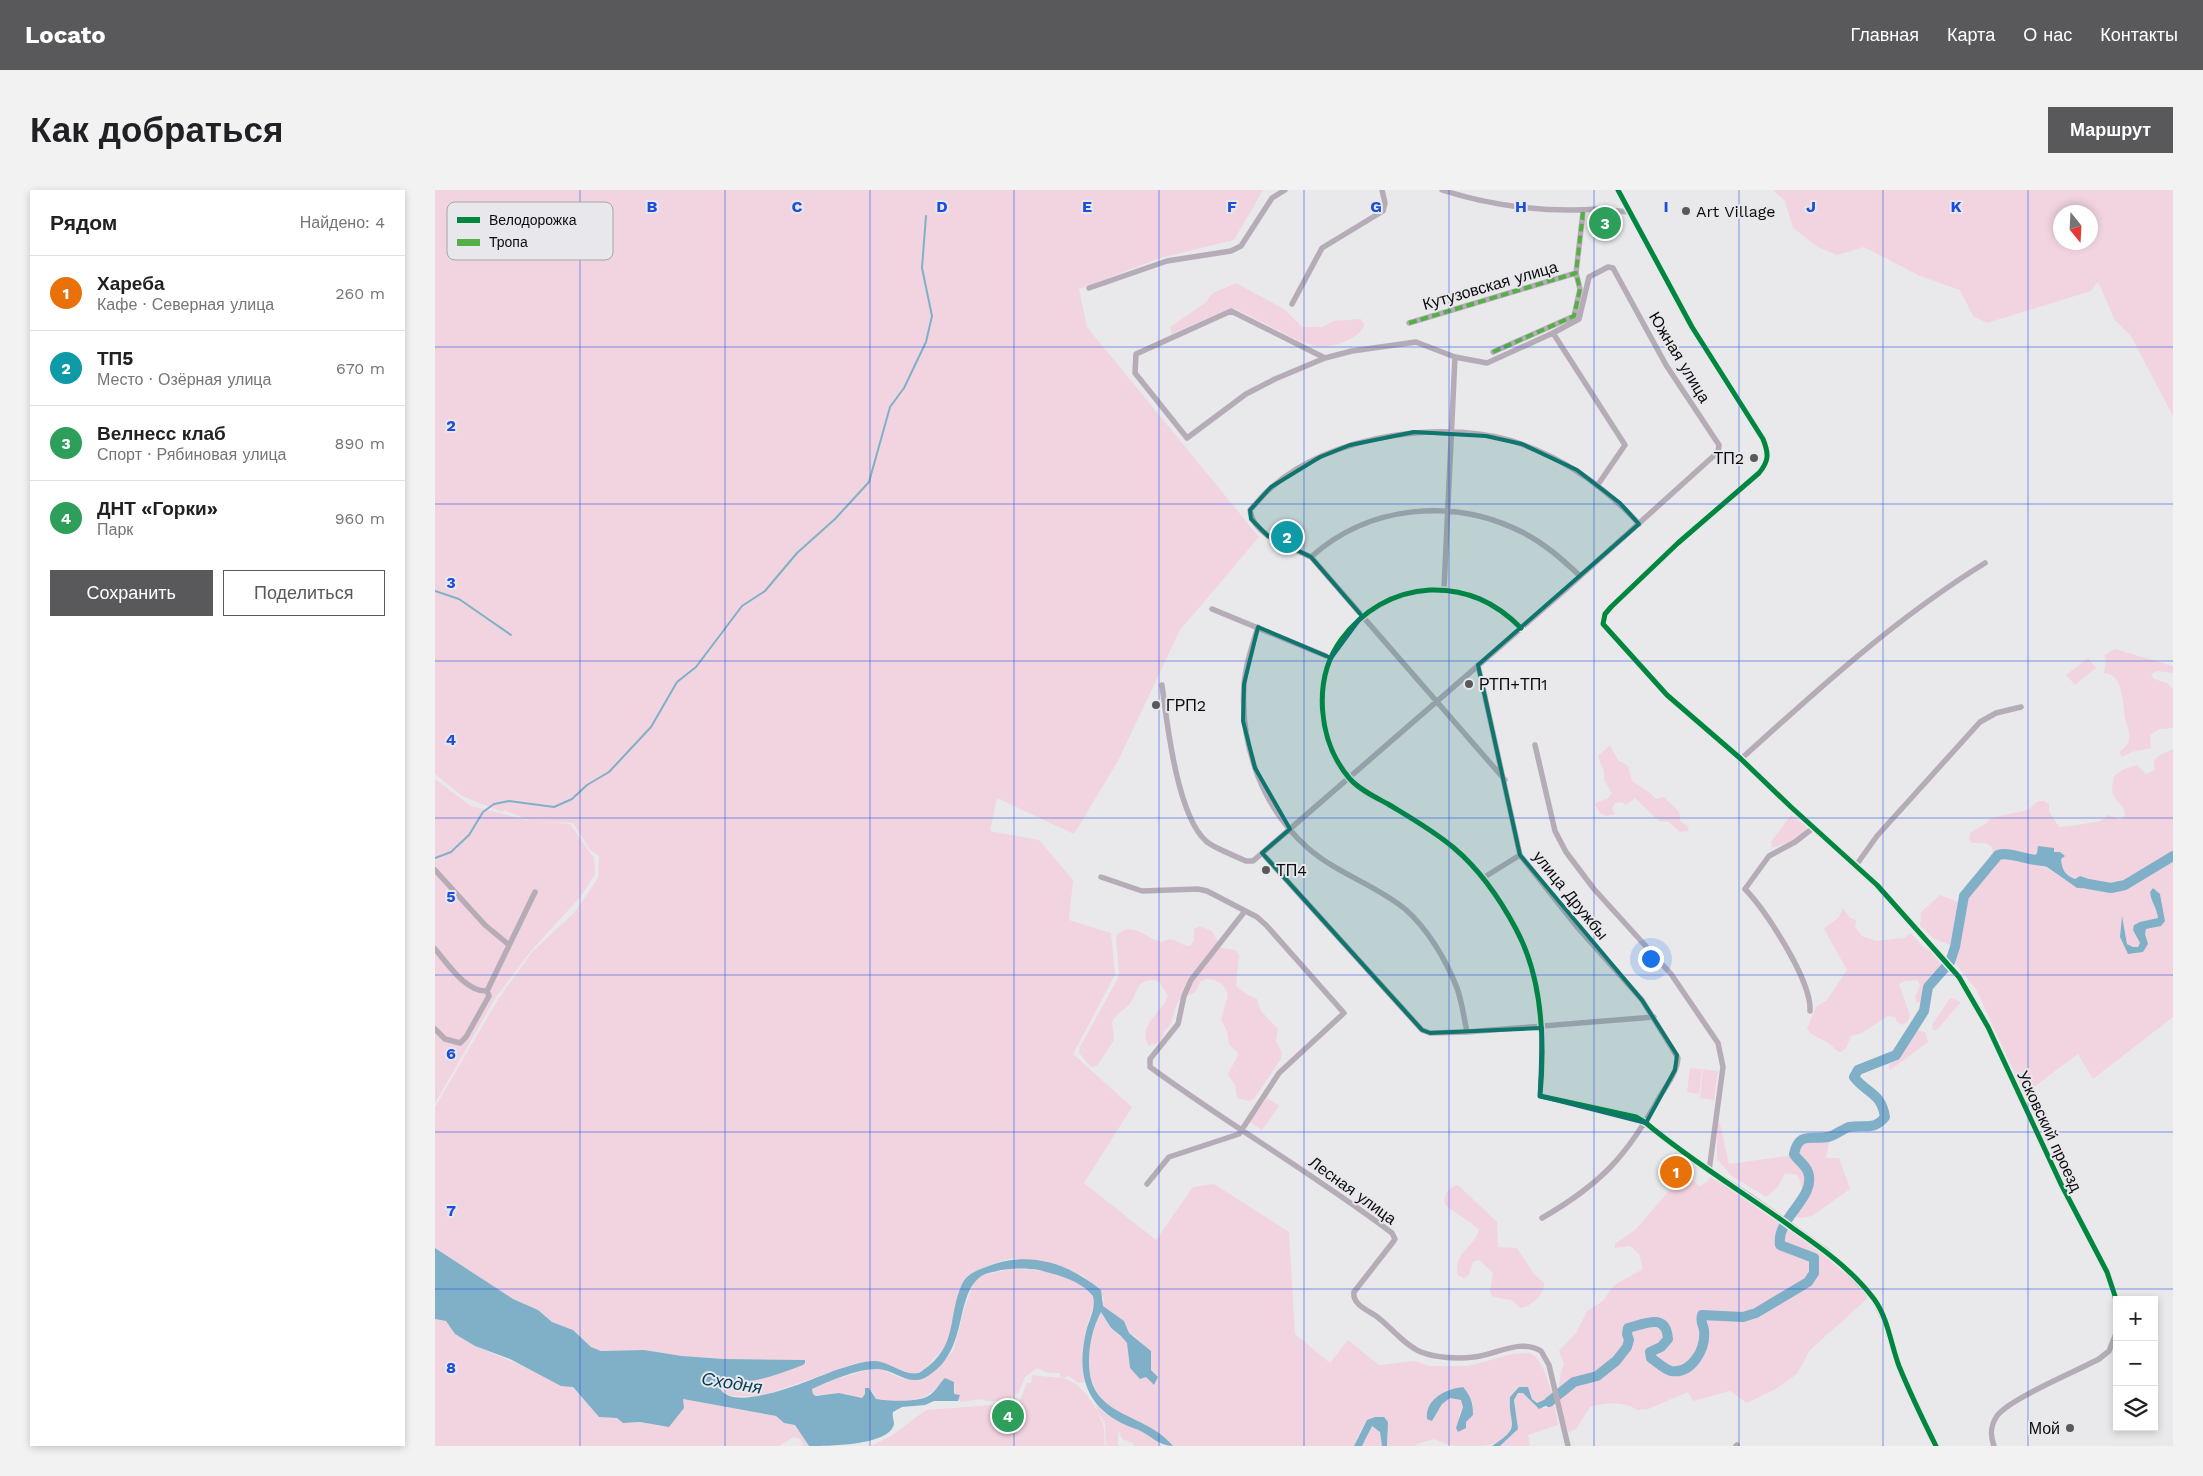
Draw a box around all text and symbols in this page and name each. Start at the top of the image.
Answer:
text: Locato [25,21,106,49]
text: Главная [1850,24,1919,45]
text: Карта [1947,24,1995,45]
text: О нас [2023,24,2072,45]
text: Контакты [2100,24,2178,45]
button: Маршрут [2048,107,2173,153]
text: Как добраться [30,109,283,151]
text: B [647,197,658,216]
text: C [792,197,803,216]
text: D [936,197,948,216]
text: E [1082,197,1092,216]
text: F [1227,197,1237,216]
text: G [1370,197,1382,216]
text: H [1515,197,1527,216]
text: I [1663,197,1669,216]
text: J [1806,197,1816,216]
text: K [1950,197,1962,216]
legend [447,202,613,260]
place label: Art Village [1696,202,1775,221]
pin: 3 [1589,204,1621,242]
marker: Art Village [1680,205,1692,217]
north arrow [2053,205,2098,250]
text: Рядом [50,210,117,235]
text: Велодорожка [489,212,577,228]
text: Найдено: 4 [300,213,385,232]
text: Тропа [489,234,528,250]
street label: Кутузовская улица [1420,257,1560,314]
text: Хареба [97,272,164,295]
text: 1 [63,284,69,303]
text: 260 m [335,284,385,303]
text: Кафе · Северная улица [97,295,274,314]
street label: Южная улица [1645,308,1714,406]
text: ТП5 [97,347,133,370]
text: 2 [61,359,71,378]
text: 670 m [336,359,385,378]
text: Место · Озёрная улица [97,370,271,389]
text: 2 [446,416,456,435]
text: Велнесс клаб [97,422,226,445]
text: 3 [61,434,71,453]
text: 890 m [335,434,385,453]
text: Спорт · Рябиновая улица [97,445,286,464]
place label: ТП2 [1713,449,1744,468]
marker: ТП2 [1748,452,1760,464]
text: ДНТ «Горки» [97,497,218,520]
text: 4 [61,509,71,528]
text: 960 m [335,509,385,528]
pin: 2 [1271,518,1303,556]
text: Парк [97,520,133,539]
button: Сохранить [50,570,213,616]
button: Поделиться [223,570,385,616]
text: 3 [446,573,456,592]
place label: РТП+ТП1 [1479,675,1547,694]
marker: РТП+ТП1 [1463,678,1475,690]
place label: ГРП2 [1166,696,1206,715]
marker: ГРП2 [1150,699,1162,711]
text: 4 [446,730,456,749]
street label: улица Дружбы [1529,847,1612,944]
place label: ТП4 [1276,861,1307,880]
marker: ТП4 [1260,864,1272,876]
text: 5 [446,887,456,906]
your location [1638,946,1664,972]
text: 6 [446,1044,456,1063]
street label: Усковский проезд [2013,1068,2086,1195]
street label: Лесная улица [1305,1152,1400,1228]
pin: 1 [1660,1153,1692,1191]
text: 7 [446,1201,456,1220]
map controls [2113,1296,2158,1431]
button: + [2113,1296,2158,1341]
button: − [2113,1341,2158,1386]
text: 8 [446,1358,456,1377]
water label: Сходня [700,1367,764,1398]
button: layers [2113,1386,2158,1431]
pin: 4 [992,1397,1024,1435]
place label: Мой [2029,1419,2060,1438]
marker: Мой [2064,1422,2076,1434]

